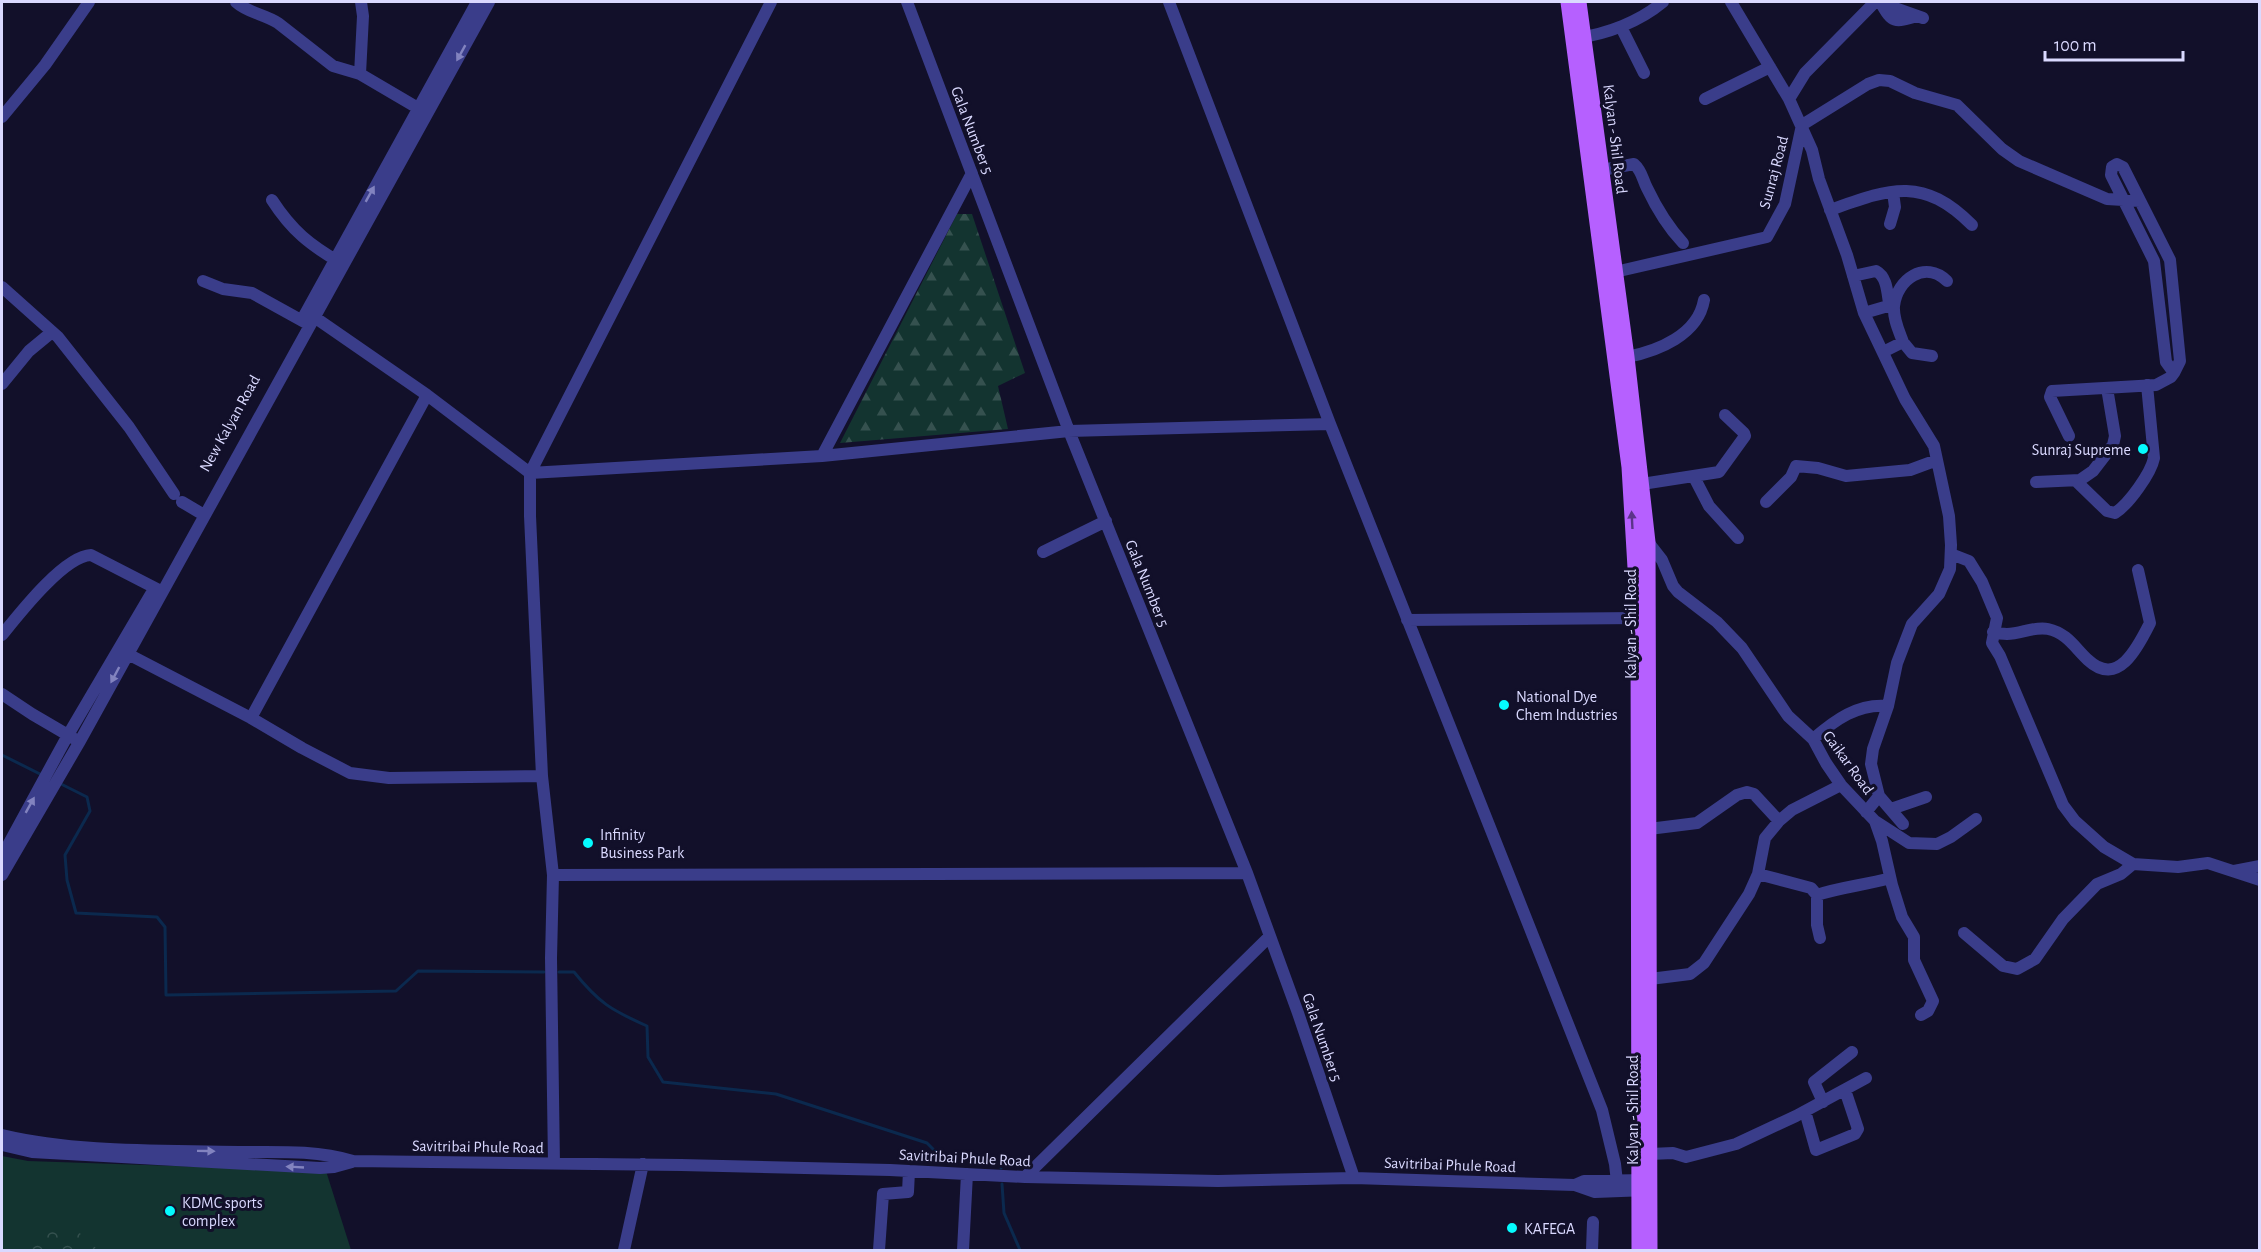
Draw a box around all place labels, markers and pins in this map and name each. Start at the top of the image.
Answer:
place label: Sunraj Supreme [2032,442,2131,459]
marker: Sunraj Supreme [2136,442,2150,456]
place label: National Dye Chem Industries [1516,689,1618,723]
marker: National Dye Chem Industries [1497,698,1511,712]
place label: Infinity Business Park [600,827,685,861]
marker: Infinity Business Park [581,836,595,850]
place label: KDMC sports complex [182,1195,263,1229]
marker: KDMC sports complex [163,1204,177,1218]
marker: KAFEGA [1505,1221,1519,1235]
place label: KAFEGA [1524,1221,1575,1237]

